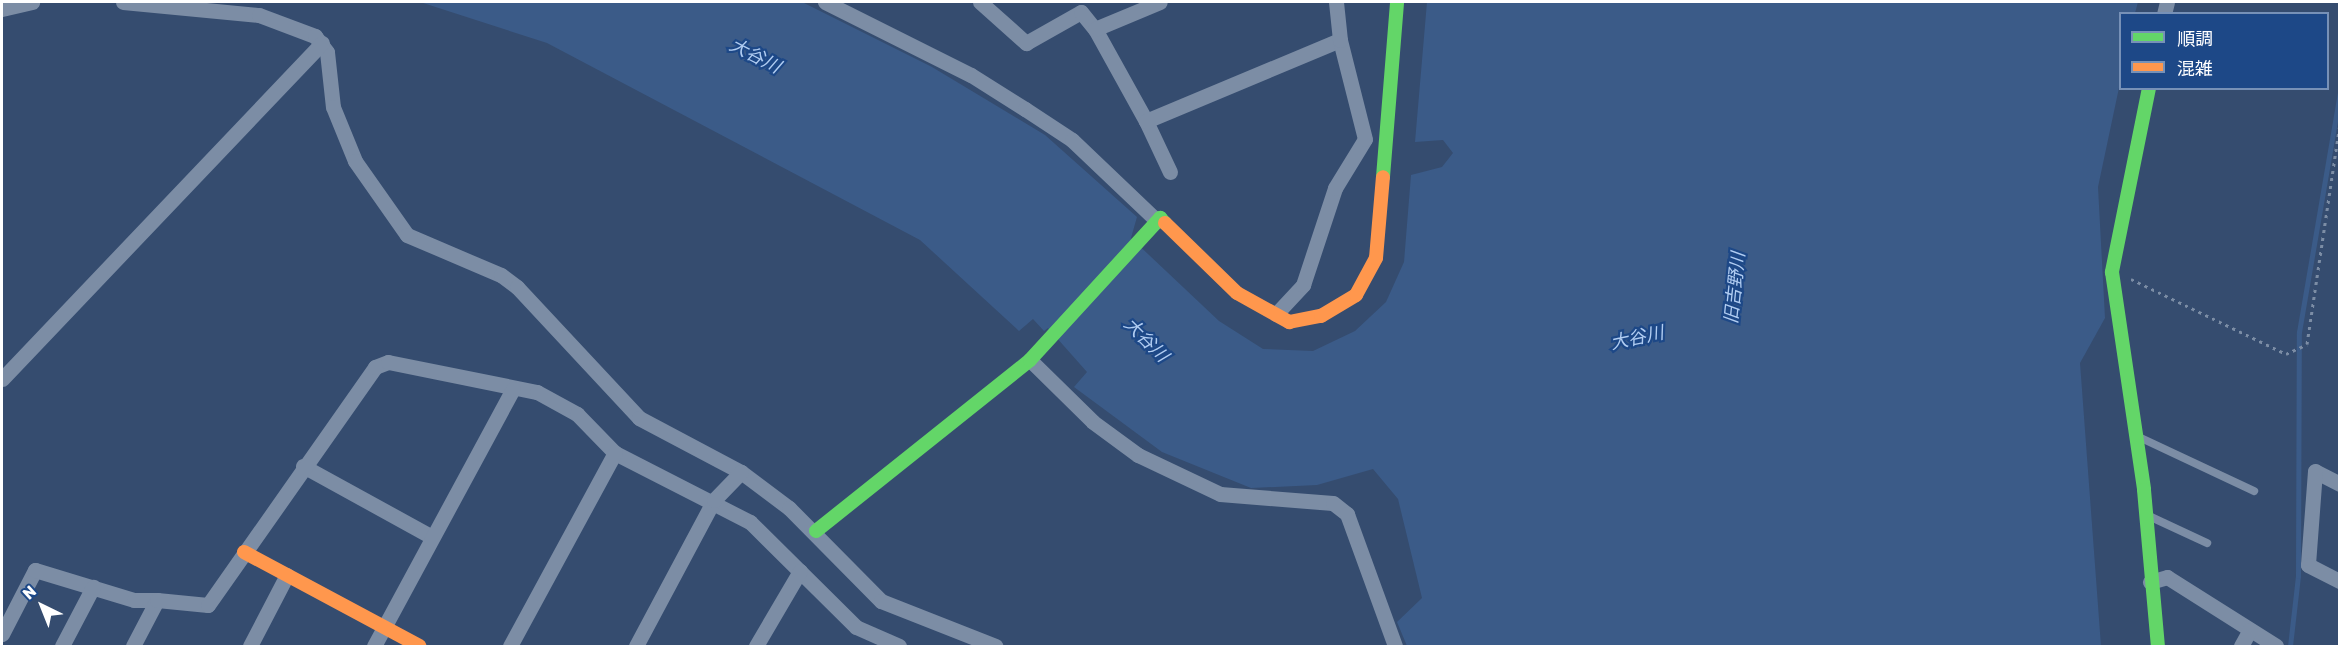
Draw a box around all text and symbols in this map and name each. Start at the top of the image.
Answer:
legend [2119,12,2329,90]
text: 順調 [2177,28,2213,50]
water label: 大谷川 [726,34,784,78]
text: 混雑 [2177,58,2213,80]
water label: 旧吉野川 [1720,251,1750,325]
water label: 大谷川 [1119,313,1173,367]
water label: 大谷川 [1608,322,1666,354]
north arrow [12,576,72,636]
text: N [19,582,40,603]

